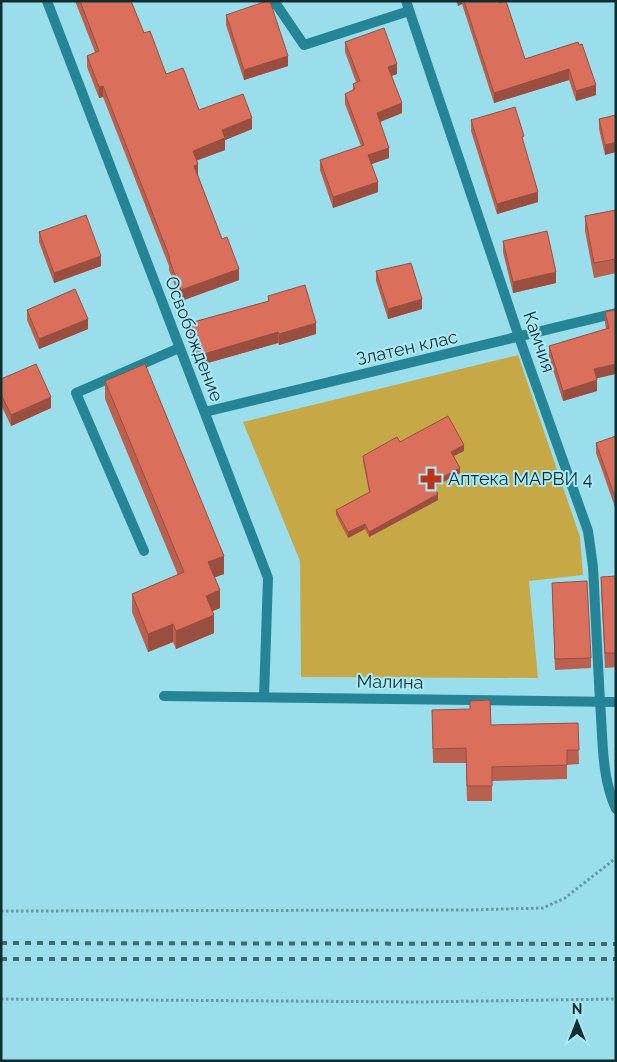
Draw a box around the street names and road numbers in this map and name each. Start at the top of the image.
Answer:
street label: Освобождение [161,273,228,405]
street label: Камчия [519,309,560,375]
street label: Златен клас [354,326,460,369]
street label: Малина [356,670,424,693]

